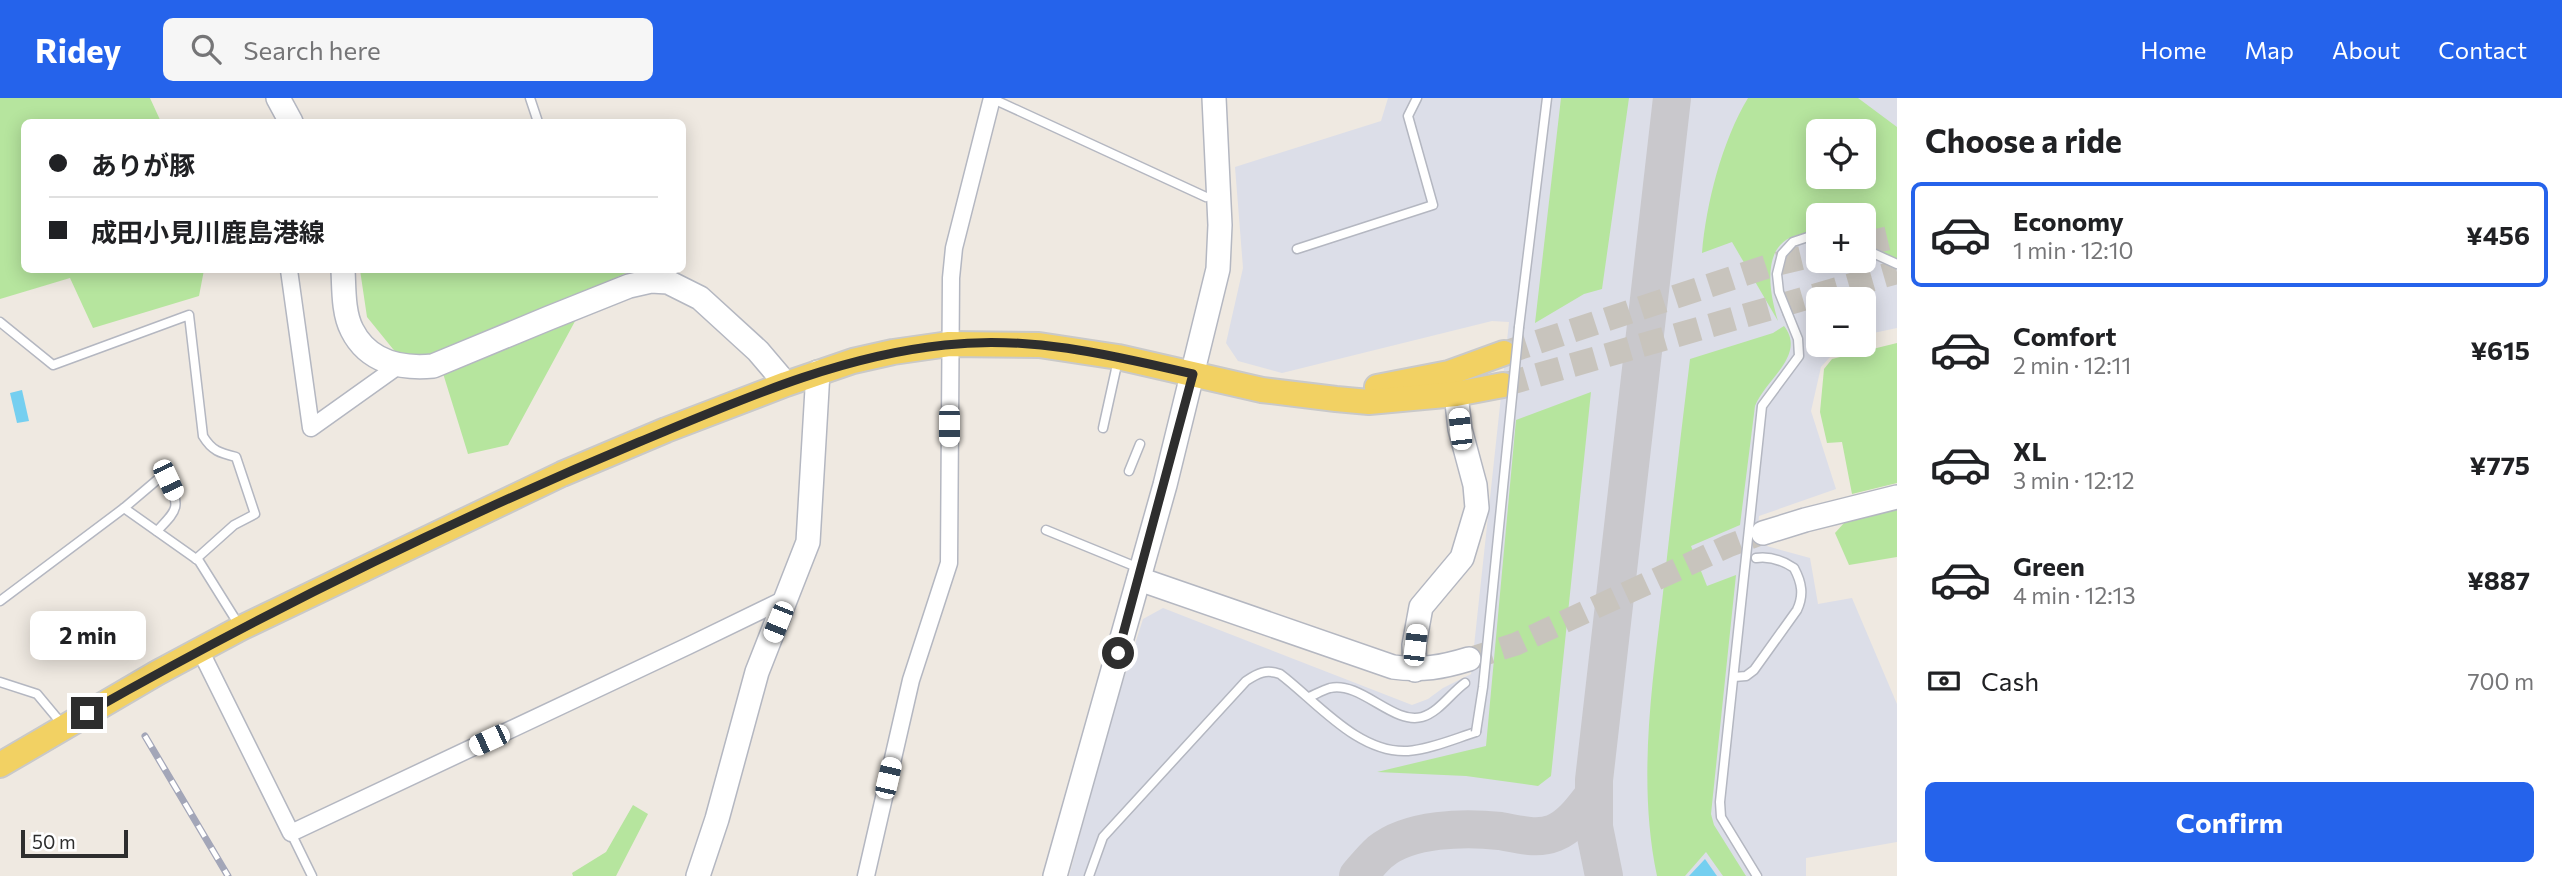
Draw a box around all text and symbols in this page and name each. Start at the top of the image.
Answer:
search box [163,18,653,81]
text: Ridey [35,29,121,70]
icon: search [187,30,225,68]
text: Search here [243,34,381,65]
text: Home [2141,35,2207,64]
text: Map [2245,35,2294,64]
text: About [2332,35,2400,64]
text: Contact [2438,35,2527,64]
map controls [1806,119,1876,357]
button: locate [1806,119,1876,189]
text: Choose a ride [1925,120,2122,160]
text: ありが豚 [91,149,195,180]
button: + [1806,203,1876,273]
icon: car [1929,203,1992,266]
text: Economy [2013,205,2124,236]
text: 成田小見川鹿島港線 [91,216,325,247]
text: ¥456 [2466,219,2530,250]
text: 1 min · 12:10 [2013,236,2133,264]
button: − [1806,287,1876,357]
icon: car [1929,318,1992,381]
text: Comfort [2013,320,2116,351]
text: ¥615 [2470,334,2530,365]
text: 2 min · 12:11 [2013,351,2131,379]
car [939,405,960,447]
car [1448,407,1473,451]
icon: car [1929,433,1992,496]
text: XL [2013,435,2047,466]
text: ¥775 [2470,449,2530,480]
car [150,457,187,503]
text: 3 min · 12:12 [2013,466,2135,494]
icon: car [1929,548,1992,611]
text: Green [2013,550,2085,581]
text: ¥887 [2467,564,2530,595]
text: 4 min · 12:13 [2013,581,2136,609]
car [761,599,796,645]
callout: 2 min [29,612,145,660]
text: 2 min [59,621,117,649]
car [1403,623,1428,667]
route start [1102,637,1134,669]
icon: cash [1925,662,1963,700]
text: Cash [1981,665,2039,696]
text: 700 m [2467,667,2534,695]
route end [71,697,103,729]
car [466,722,513,758]
car [874,755,903,801]
button: Confirm [1925,782,2534,862]
scale bar [21,827,128,859]
text: 50 m [32,830,76,853]

